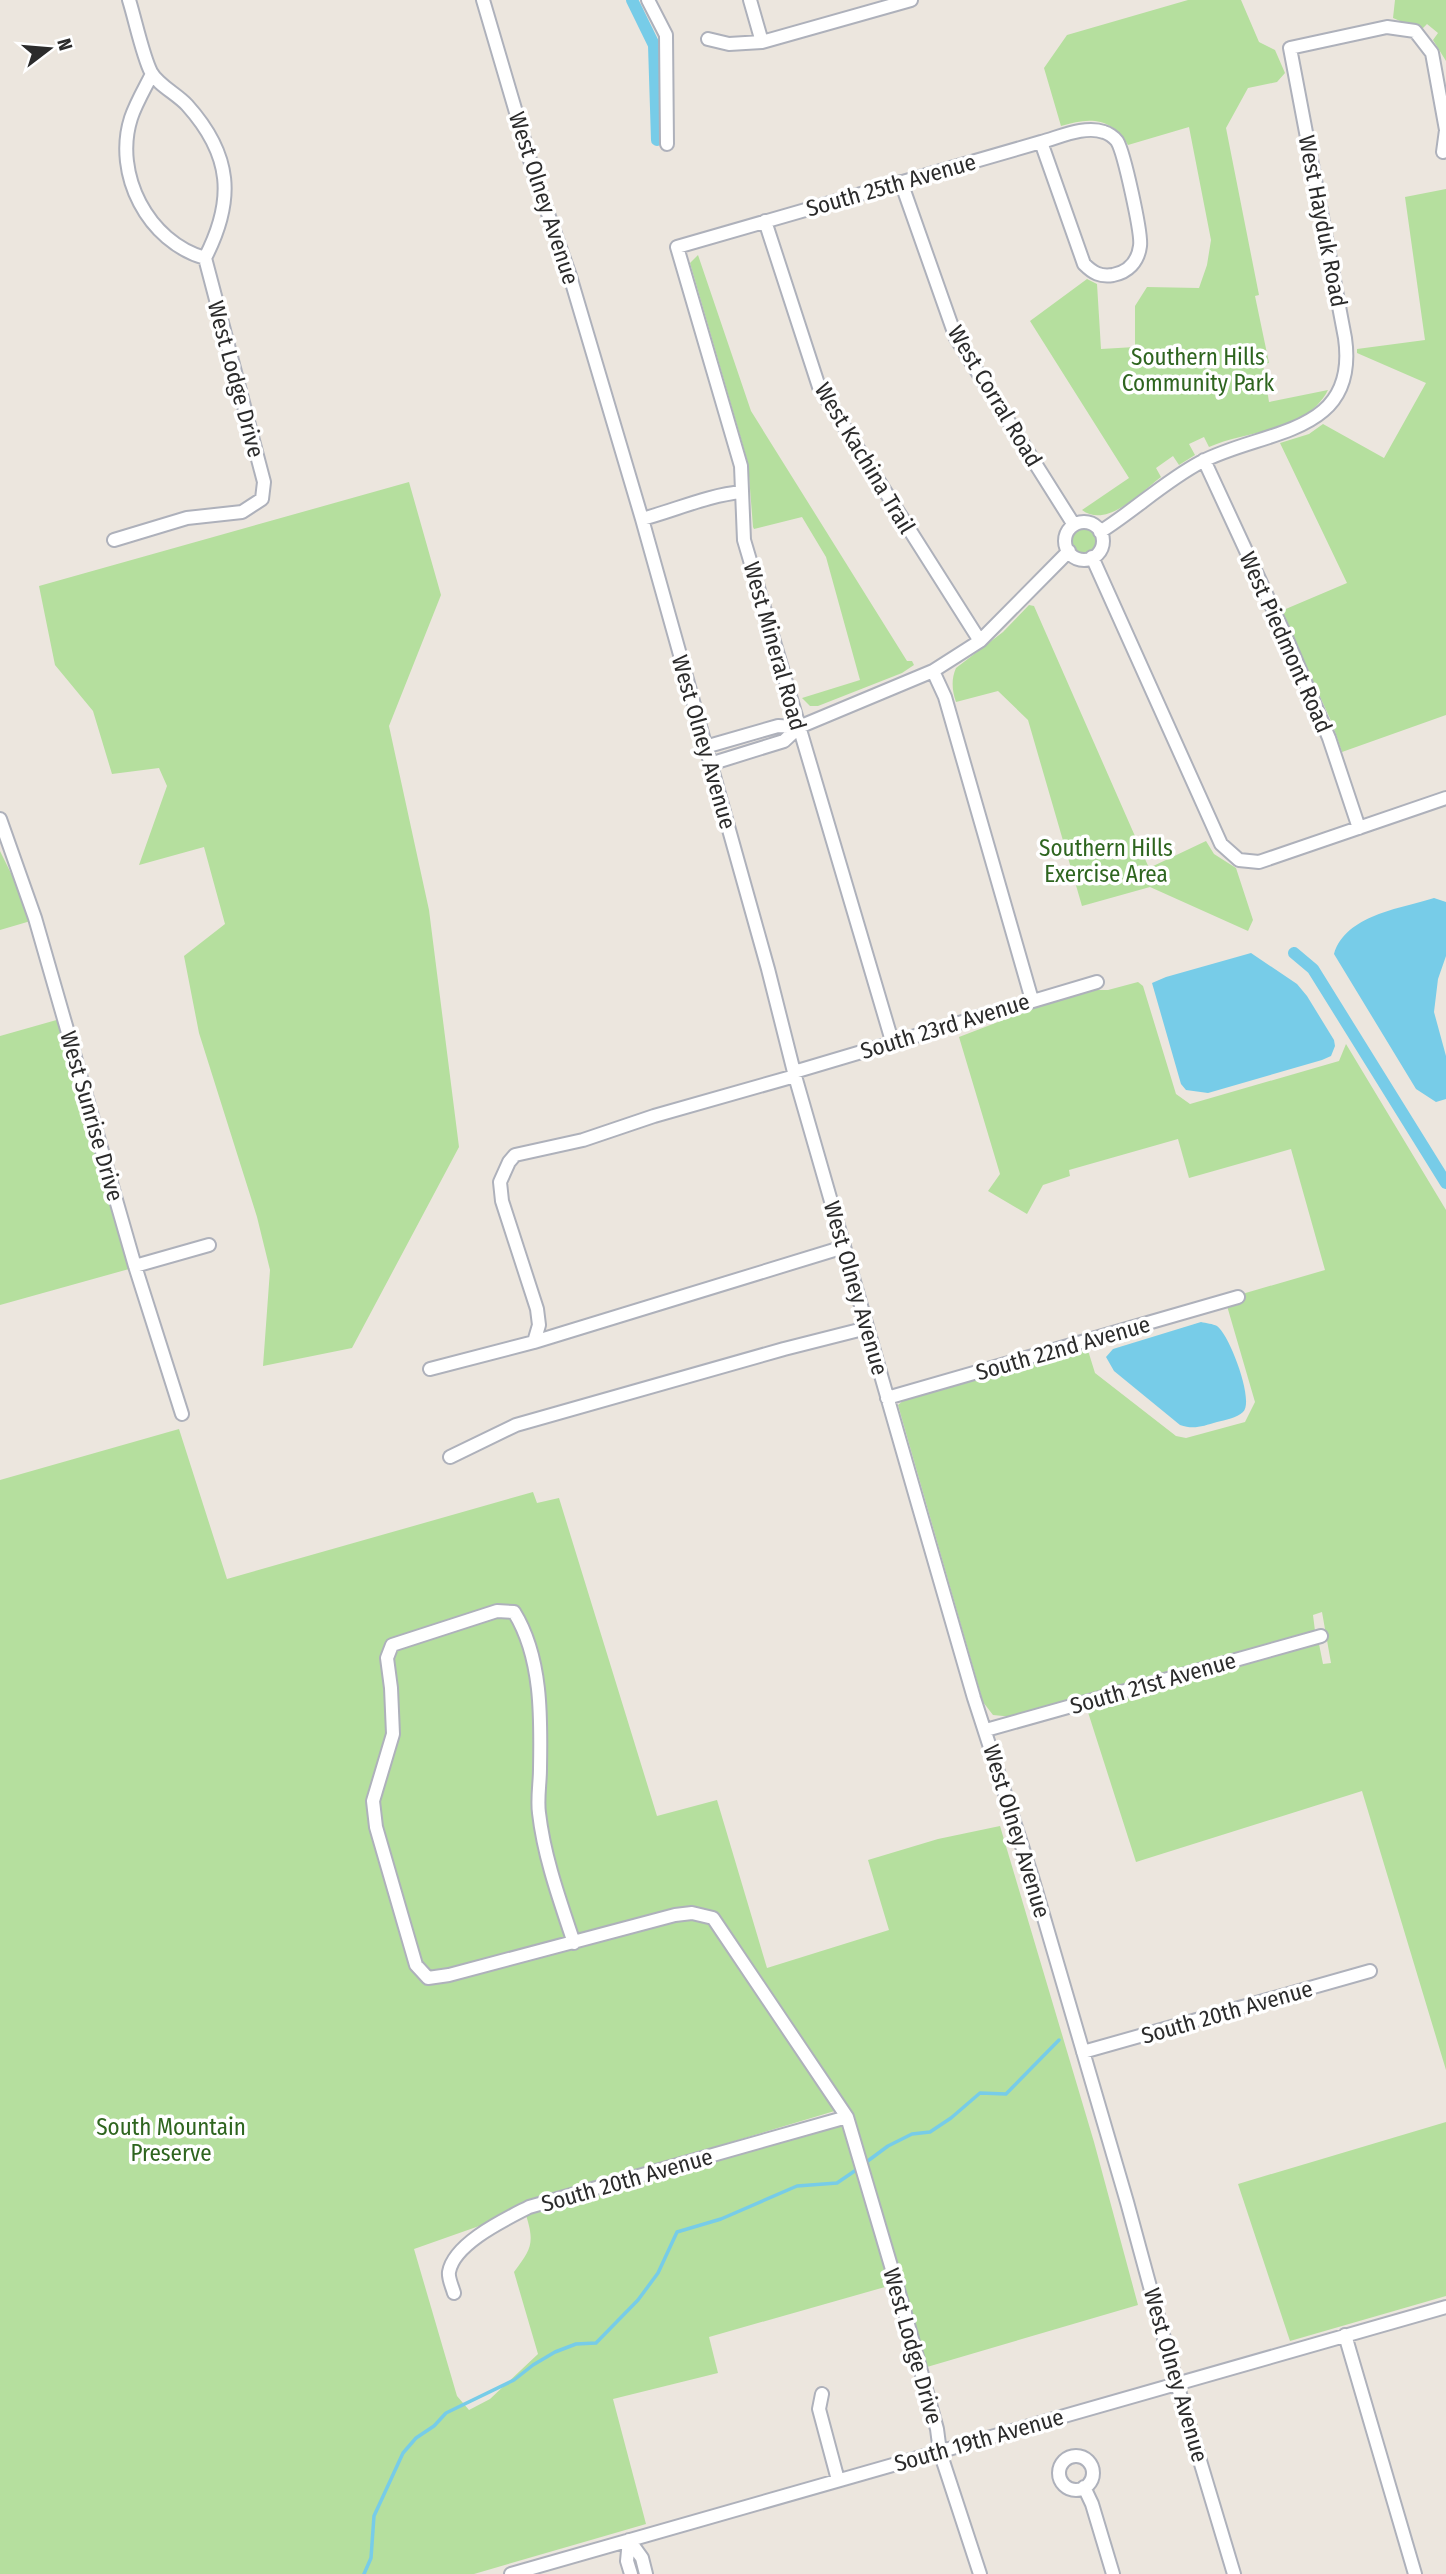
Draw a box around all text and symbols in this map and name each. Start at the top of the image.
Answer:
north arrow [14,14,84,84]
text: N [52,36,77,53]
street label: West Olney Avenue [503,108,585,288]
street label: West Hayduk Road [1293,133,1353,309]
street label: South 25th Avenue [803,147,979,223]
street label: West Lodge Drive [202,298,270,460]
street label: West Corral Road [942,320,1048,472]
park label: Southern Hills Community Park [1122,343,1275,397]
street label: West Kachina Trail [809,377,921,539]
street label: West Piedmont Road [1234,547,1338,737]
street label: West Mineral Road [738,558,812,734]
street label: West Olney Avenue [666,652,742,832]
park label: Southern Hills Exercise Area [1039,834,1173,888]
street label: South 23rd Avenue [857,987,1033,1065]
street label: West Sunrise Drive [54,1028,130,1204]
street label: West Olney Avenue [818,1198,894,1378]
street label: South 22nd Avenue [973,1310,1153,1386]
street label: South 21st Avenue [1067,1646,1239,1720]
street label: West Olney Avenue [977,1741,1057,1921]
street label: South 20th Avenue [1138,1974,1316,2050]
park label: South Mountain Preserve [96,2113,246,2167]
street label: South 20th Avenue [538,2142,716,2218]
street label: West Lodge Drive [877,2265,949,2427]
street label: West Olney Avenue [1138,2285,1214,2465]
street label: South 19th Avenue [891,2402,1067,2478]

